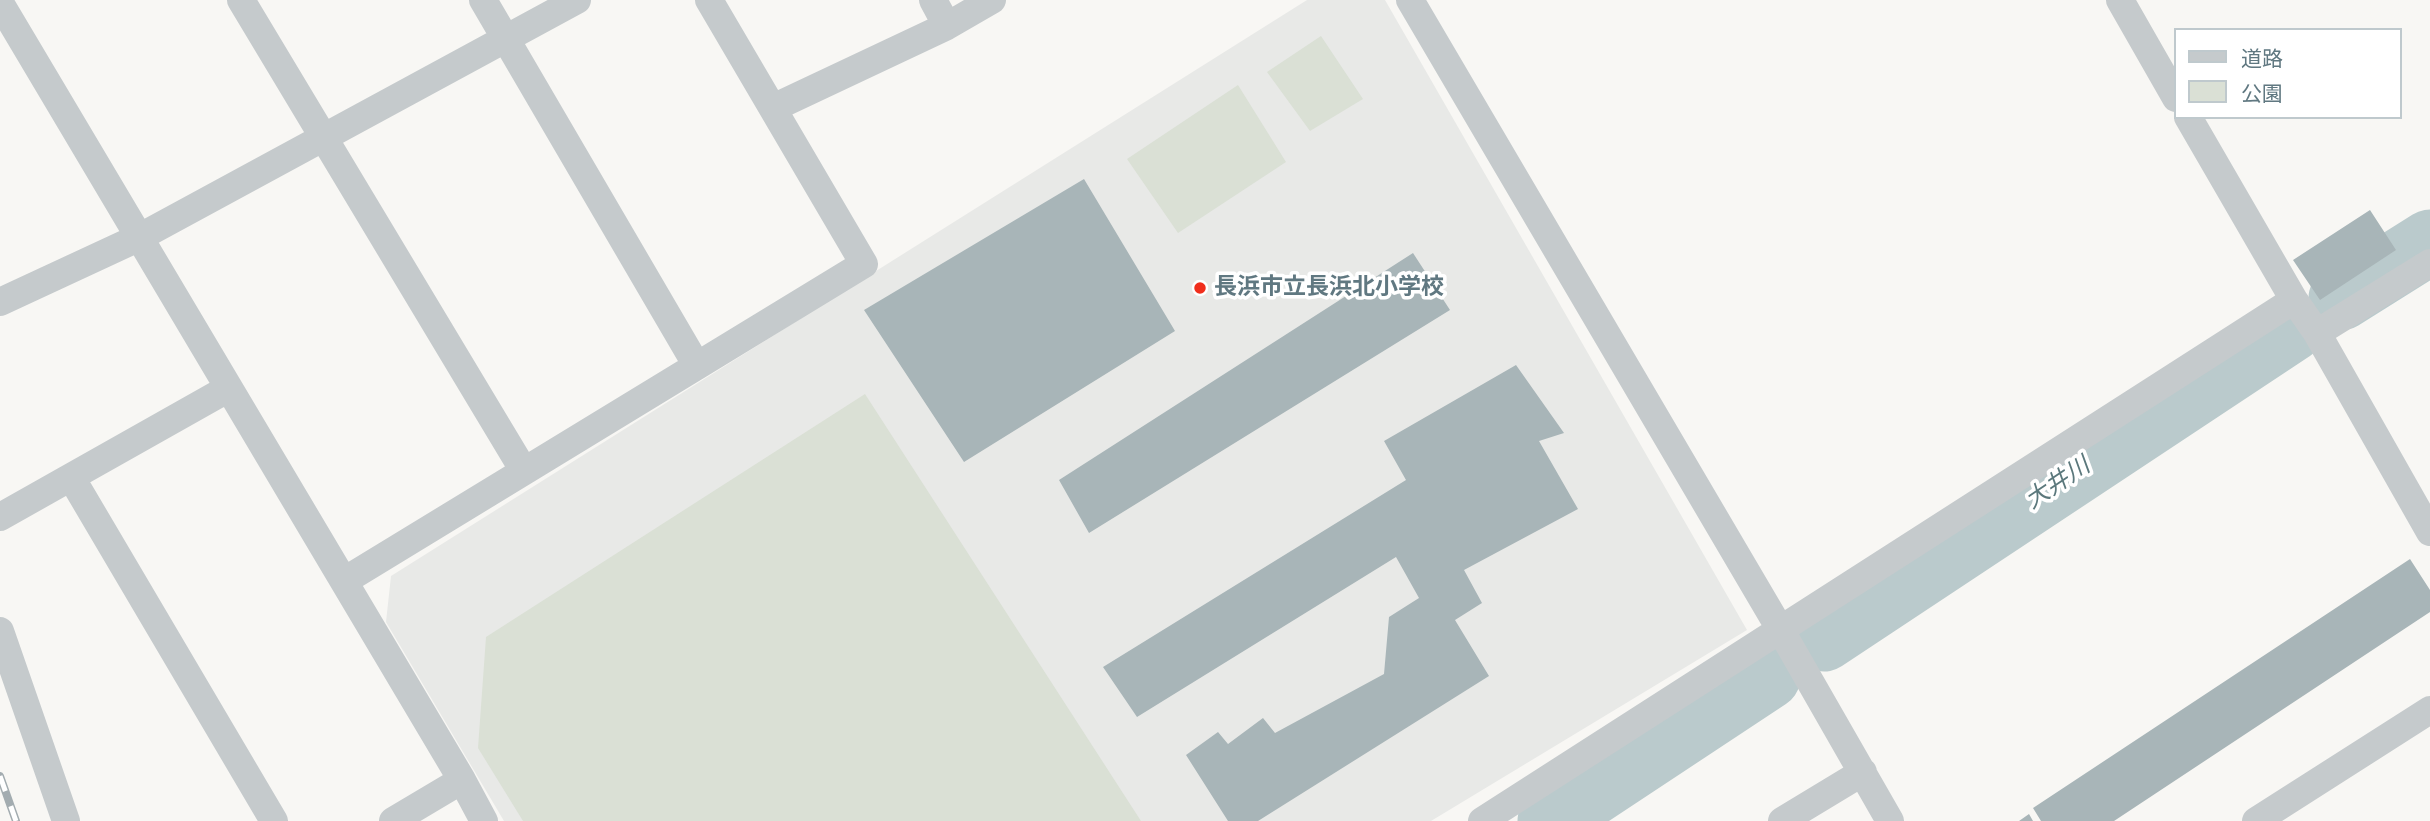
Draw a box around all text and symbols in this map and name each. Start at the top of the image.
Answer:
legend [2174,28,2402,119]
text: 道路 [2241,47,2283,71]
text: 公園 [2241,82,2283,106]
place label: 長浜市立長浜北小学校 [1214,274,1444,302]
marker: 長浜市立長浜北小学校 [1192,280,1208,296]
water label: 大井川 [2020,452,2096,516]

